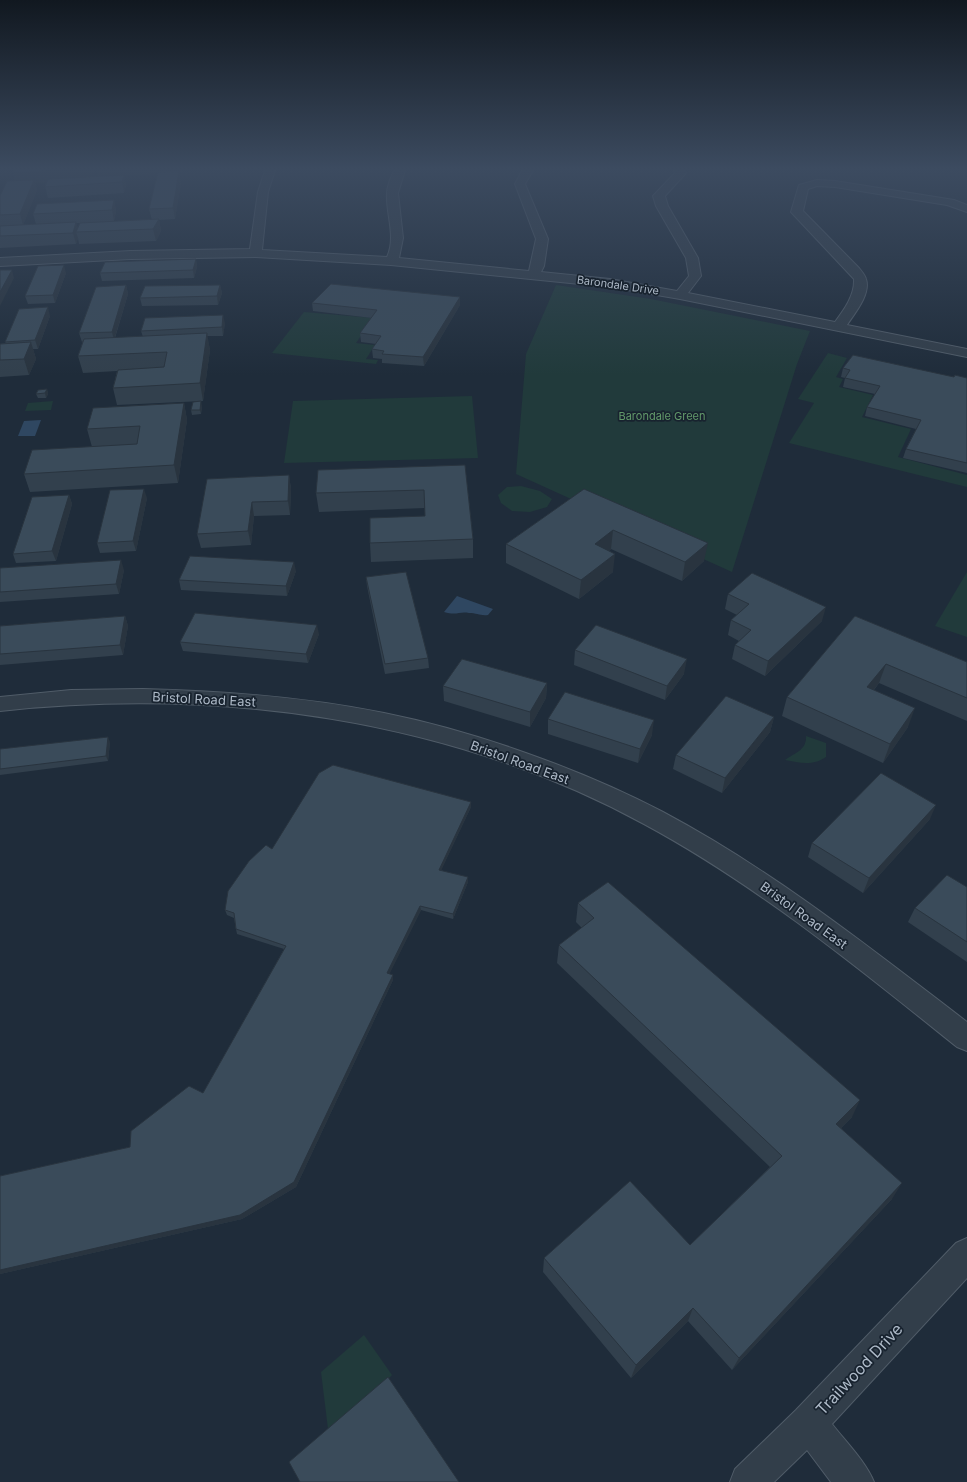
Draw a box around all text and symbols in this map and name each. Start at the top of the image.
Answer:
street label: Barondale Drive [576,272,660,298]
park label: Barondale Green [618,409,706,423]
street label: Bristol Road East [152,688,256,710]
street label: Bristol Road East [469,737,571,787]
street label: Bristol Road East [757,878,851,952]
street label: Trailwood Drive [811,1319,907,1419]

